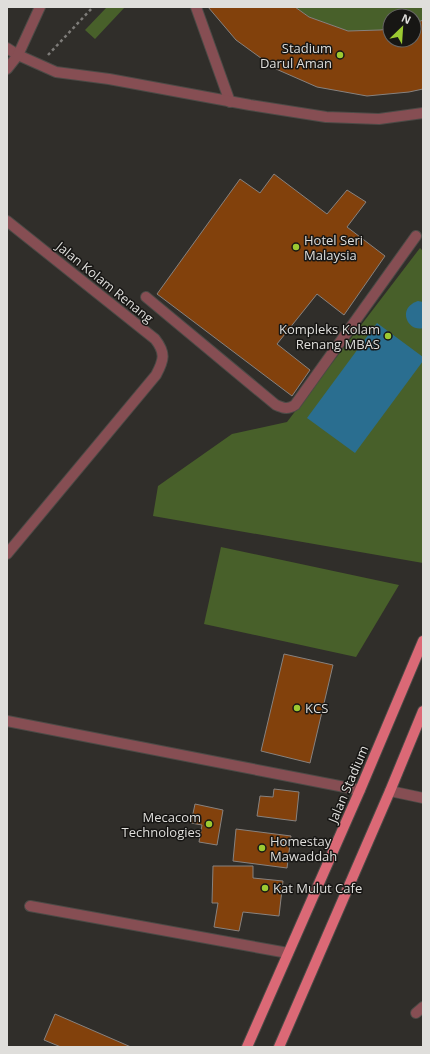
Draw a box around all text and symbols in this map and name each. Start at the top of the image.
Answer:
north arrow [382,8,422,48]
text: N [399,10,414,27]
place label: Stadium Darul Aman [260,39,332,72]
marker: Stadium Darul Aman [335,50,345,60]
place label: Hotel Seri Malaysia [304,231,363,264]
street label: Jalan Kolam Renang [51,236,157,327]
marker: Hotel Seri Malaysia [291,242,301,252]
place label: Kompleks Kolam Renang MBAS [279,320,380,353]
marker: Kompleks Kolam Renang MBAS [383,331,393,341]
place label: KCS [305,699,328,717]
marker: KCS [292,703,302,713]
street label: Jalan Stadium [323,742,372,827]
place label: Mecacom Technologies [122,808,201,841]
marker: Mecacom Technologies [204,819,214,829]
place label: Homestay Mawaddah [270,832,337,865]
marker: Homestay Mawaddah [257,843,267,853]
place label: Kat Mulut Cafe [273,879,362,897]
marker: Kat Mulut Cafe [260,883,270,893]

